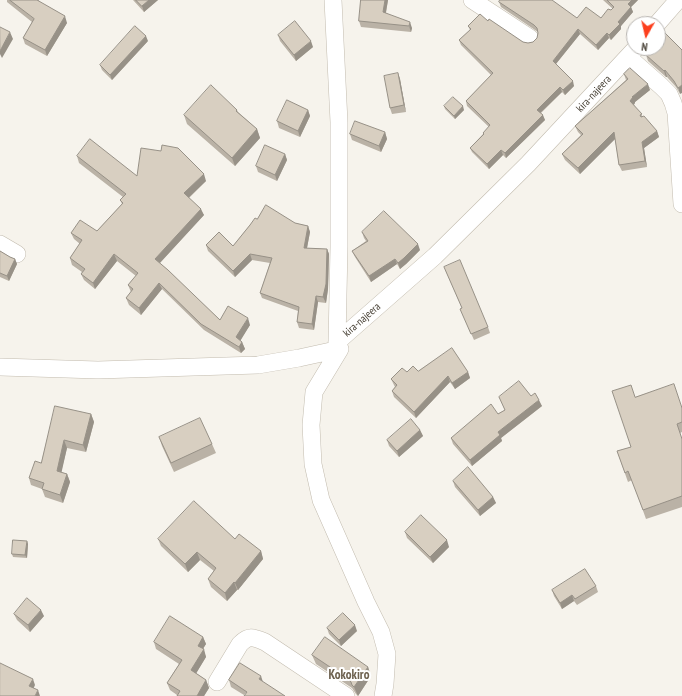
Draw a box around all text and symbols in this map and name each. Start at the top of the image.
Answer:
north arrow [626,16,666,56]
text: N [641,40,648,54]
street label: kira-najeera [574,73,614,115]
street label: kira-najeera [341,300,383,340]
district label: Kokokiro [329,667,369,683]

